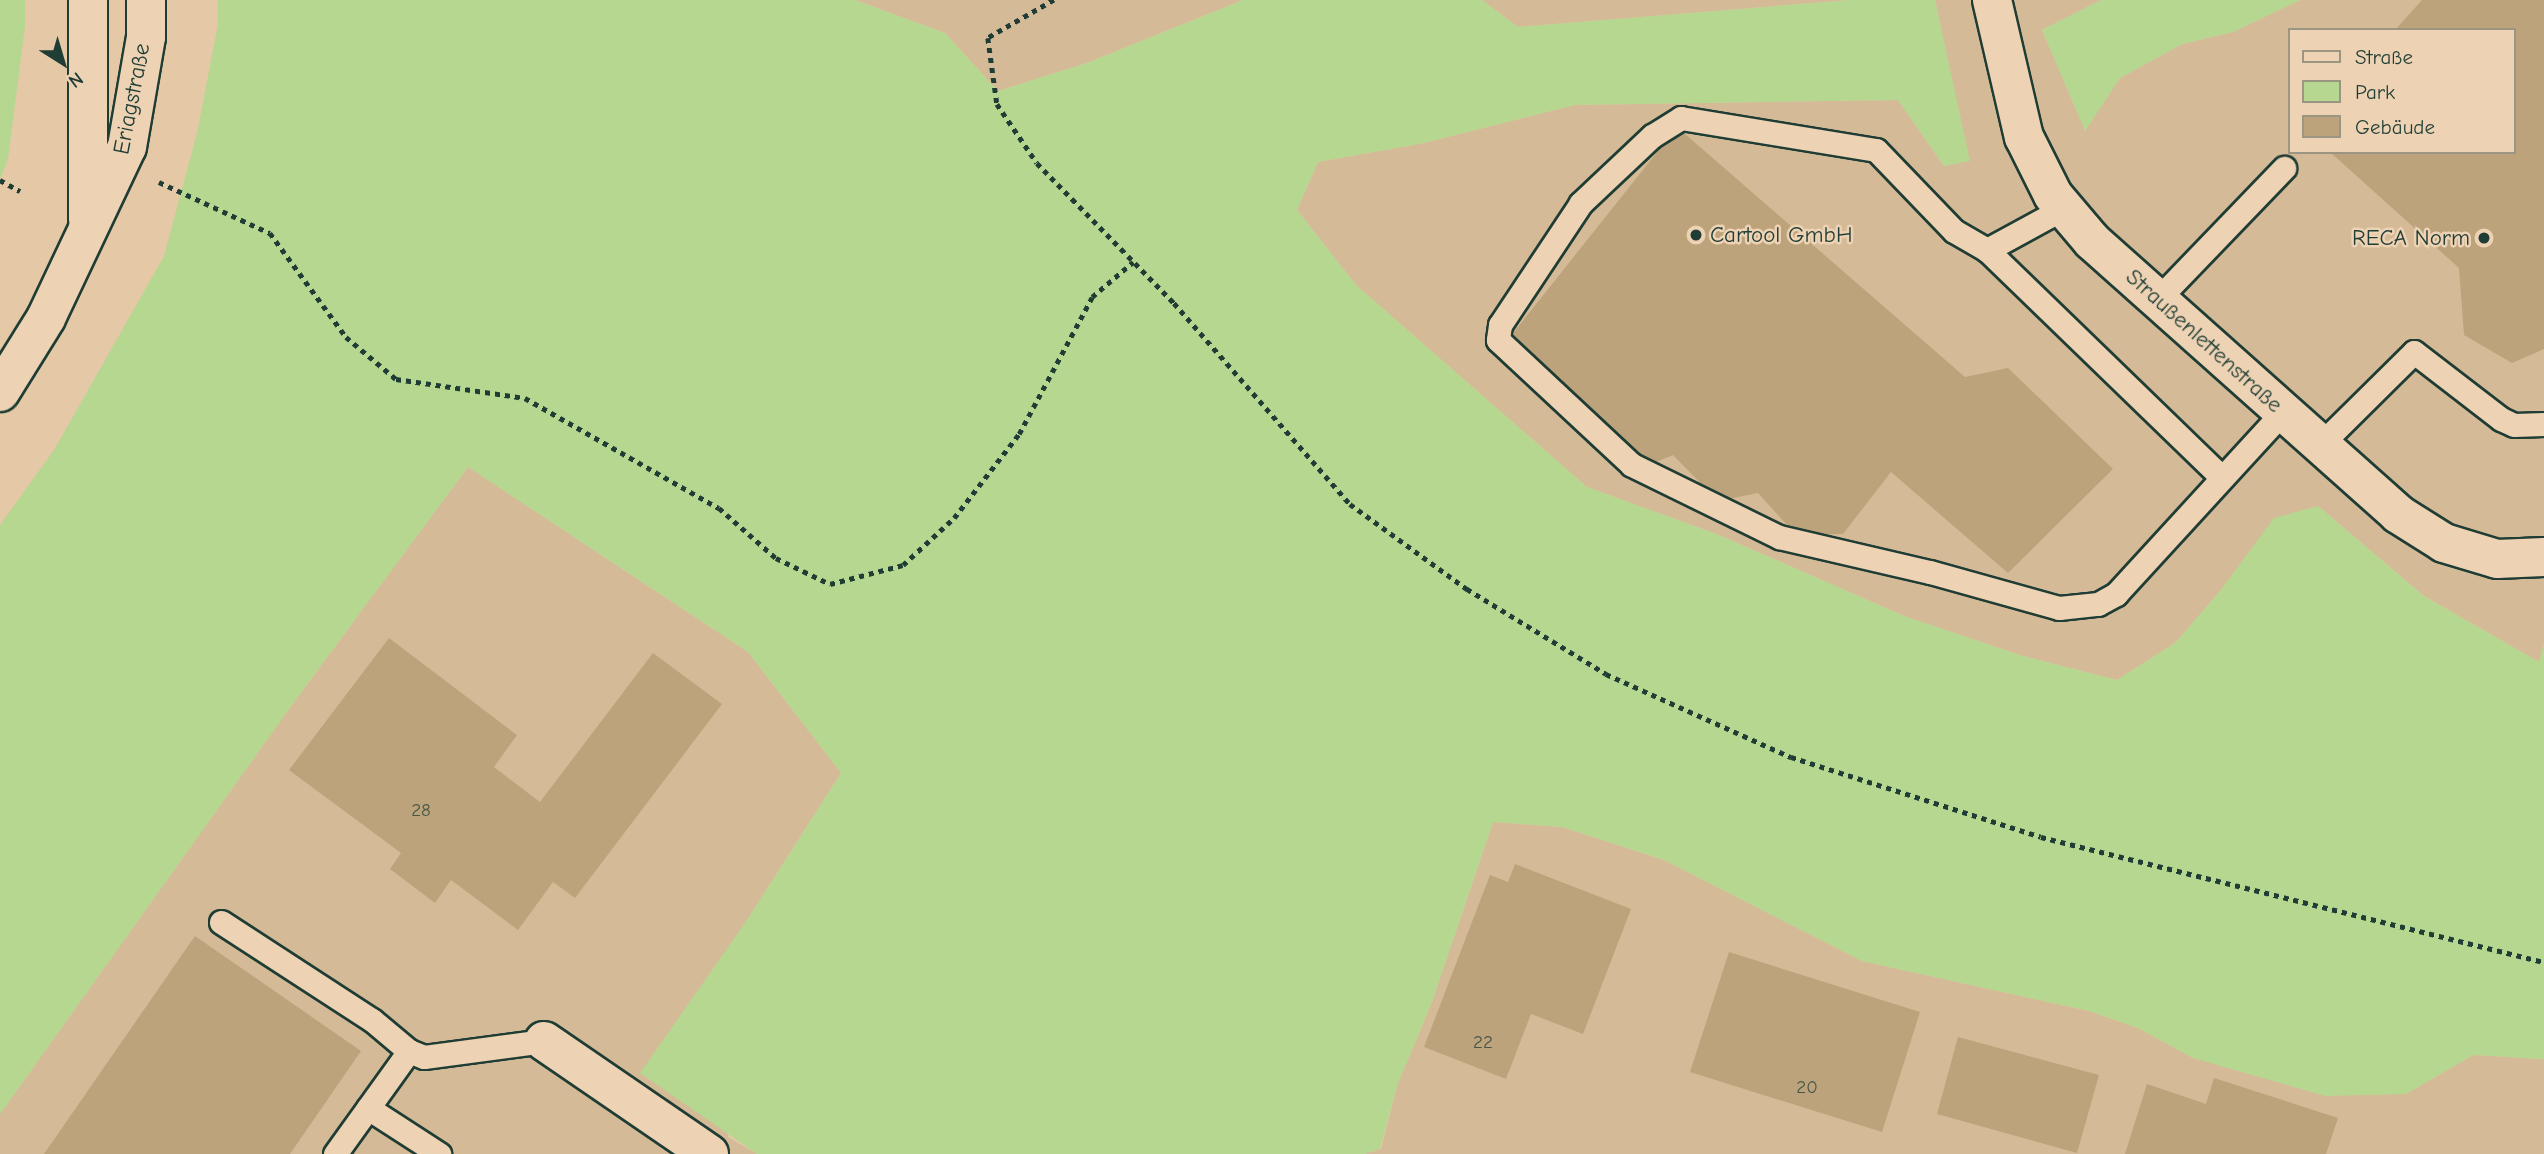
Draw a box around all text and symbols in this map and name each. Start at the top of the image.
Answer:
north arrow [28,28,98,98]
legend [2288,28,2516,154]
street label: Eriagstraße [108,41,156,157]
text: Straße [2355,45,2413,69]
text: N [64,67,87,92]
text: Park [2355,80,2395,104]
text: Gebäude [2355,115,2435,139]
place label: Cartool GmbH [1710,221,1853,249]
place label: RECA Norm [2352,224,2470,252]
marker: Cartool GmbH [1688,227,1704,243]
marker: RECA Norm [2476,230,2492,246]
street label: Straußenlettenstraße [2120,263,2288,419]
house number: 28 [411,800,431,822]
house number: 22 [1473,1032,1493,1054]
house number: 20 [1796,1077,1818,1099]

